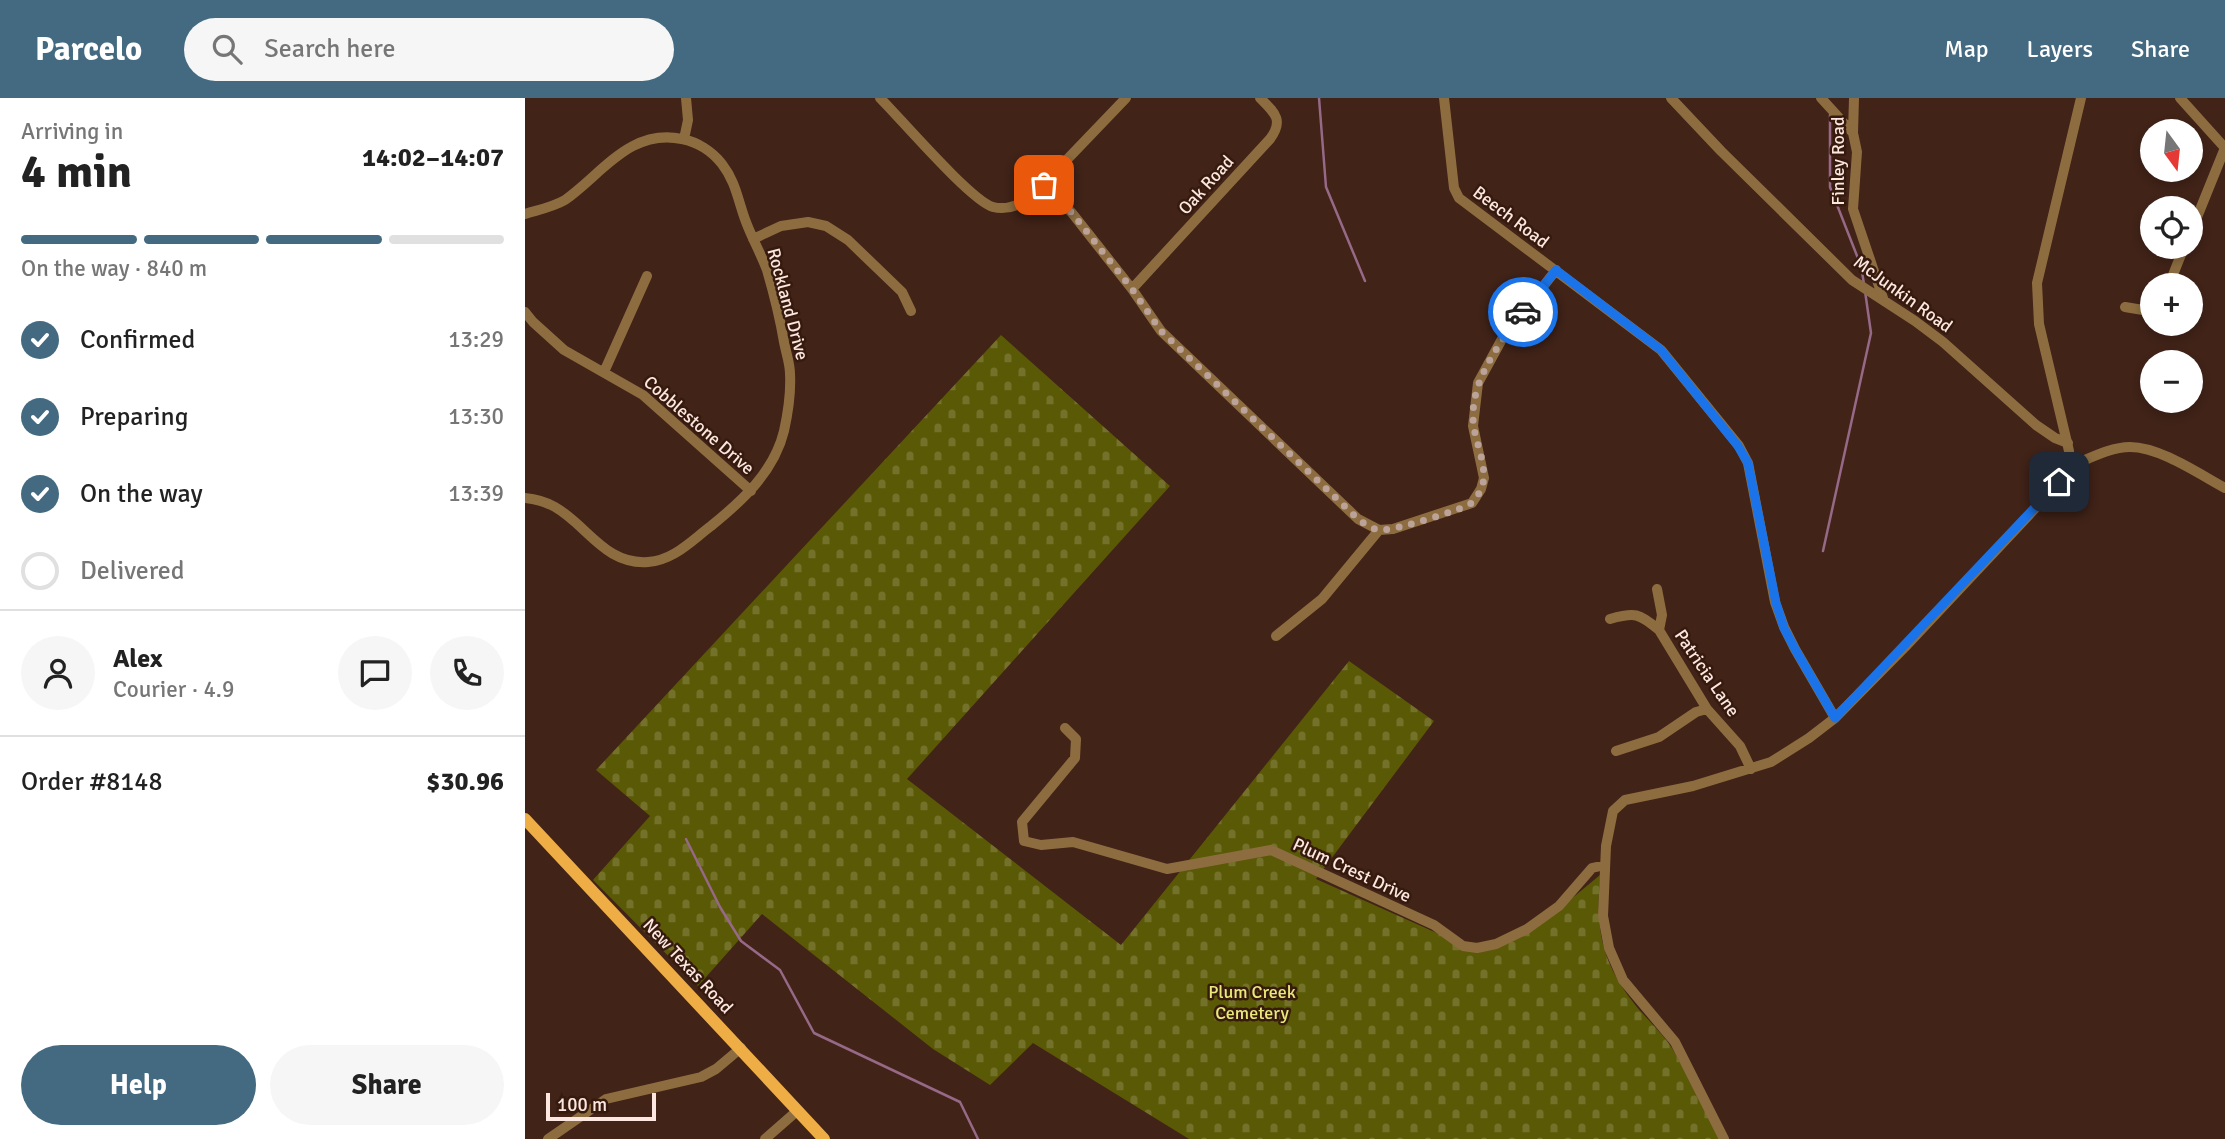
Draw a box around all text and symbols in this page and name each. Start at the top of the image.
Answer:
search box [184,18,674,81]
text: Parcelo [35,29,142,70]
icon: search [208,30,246,68]
text: Search here [264,33,395,65]
text: Map [1944,34,1989,64]
text: Layers [2027,34,2093,64]
text: Share [2131,34,2190,64]
text: Arriving in [21,117,123,146]
street label: Finley Road [1827,117,1849,205]
north arrow [2140,119,2203,182]
map controls [2140,119,2203,413]
text: 14:02–14:07 [362,142,504,174]
text: 4 min [21,144,132,200]
street label: Oak Road [1174,151,1238,219]
pin [1014,155,1074,215]
icon: bag [1025,166,1063,204]
street label: Beech Road [1469,181,1553,253]
button: locate [2140,196,2203,259]
street label: Rockland Drive [762,246,814,362]
street label: McJunkin Road [1849,251,1957,337]
text: On the way · 840 m [21,254,207,283]
button: + [2140,273,2203,336]
courier [1488,277,1558,347]
icon: car [1504,293,1542,331]
icon: check [21,321,59,359]
text: Confirmed [80,324,195,356]
text: 13:29 [448,325,504,354]
button: − [2140,350,2203,413]
street label: Cobblestone Drive [639,371,759,479]
icon: check [21,398,59,436]
text: Preparing [80,401,188,433]
text: 13:30 [448,402,504,431]
pin [2029,452,2089,512]
icon: home [2040,463,2078,501]
icon: check [21,475,59,513]
text: On the way [80,478,203,510]
text: 13:39 [448,479,504,508]
text: Delivered [80,555,185,587]
street label: Patricia Lane [1670,625,1744,721]
button: person [21,636,95,710]
button: chat [338,636,412,710]
button: phone [430,636,504,710]
text: Alex [113,643,163,675]
text: Courier · 4.9 [113,675,234,704]
text: Order #8148 [21,766,162,798]
text: $30.96 [426,766,504,798]
street label: Plum Crest Drive [1289,833,1415,907]
street label: New Texas Road [638,914,738,1018]
park label: Plum Creek Cemetery [1208,981,1296,1024]
button: Help [21,1045,256,1125]
button: Share [270,1045,504,1125]
scale bar [546,1090,656,1122]
text: 100 m [557,1093,607,1117]

